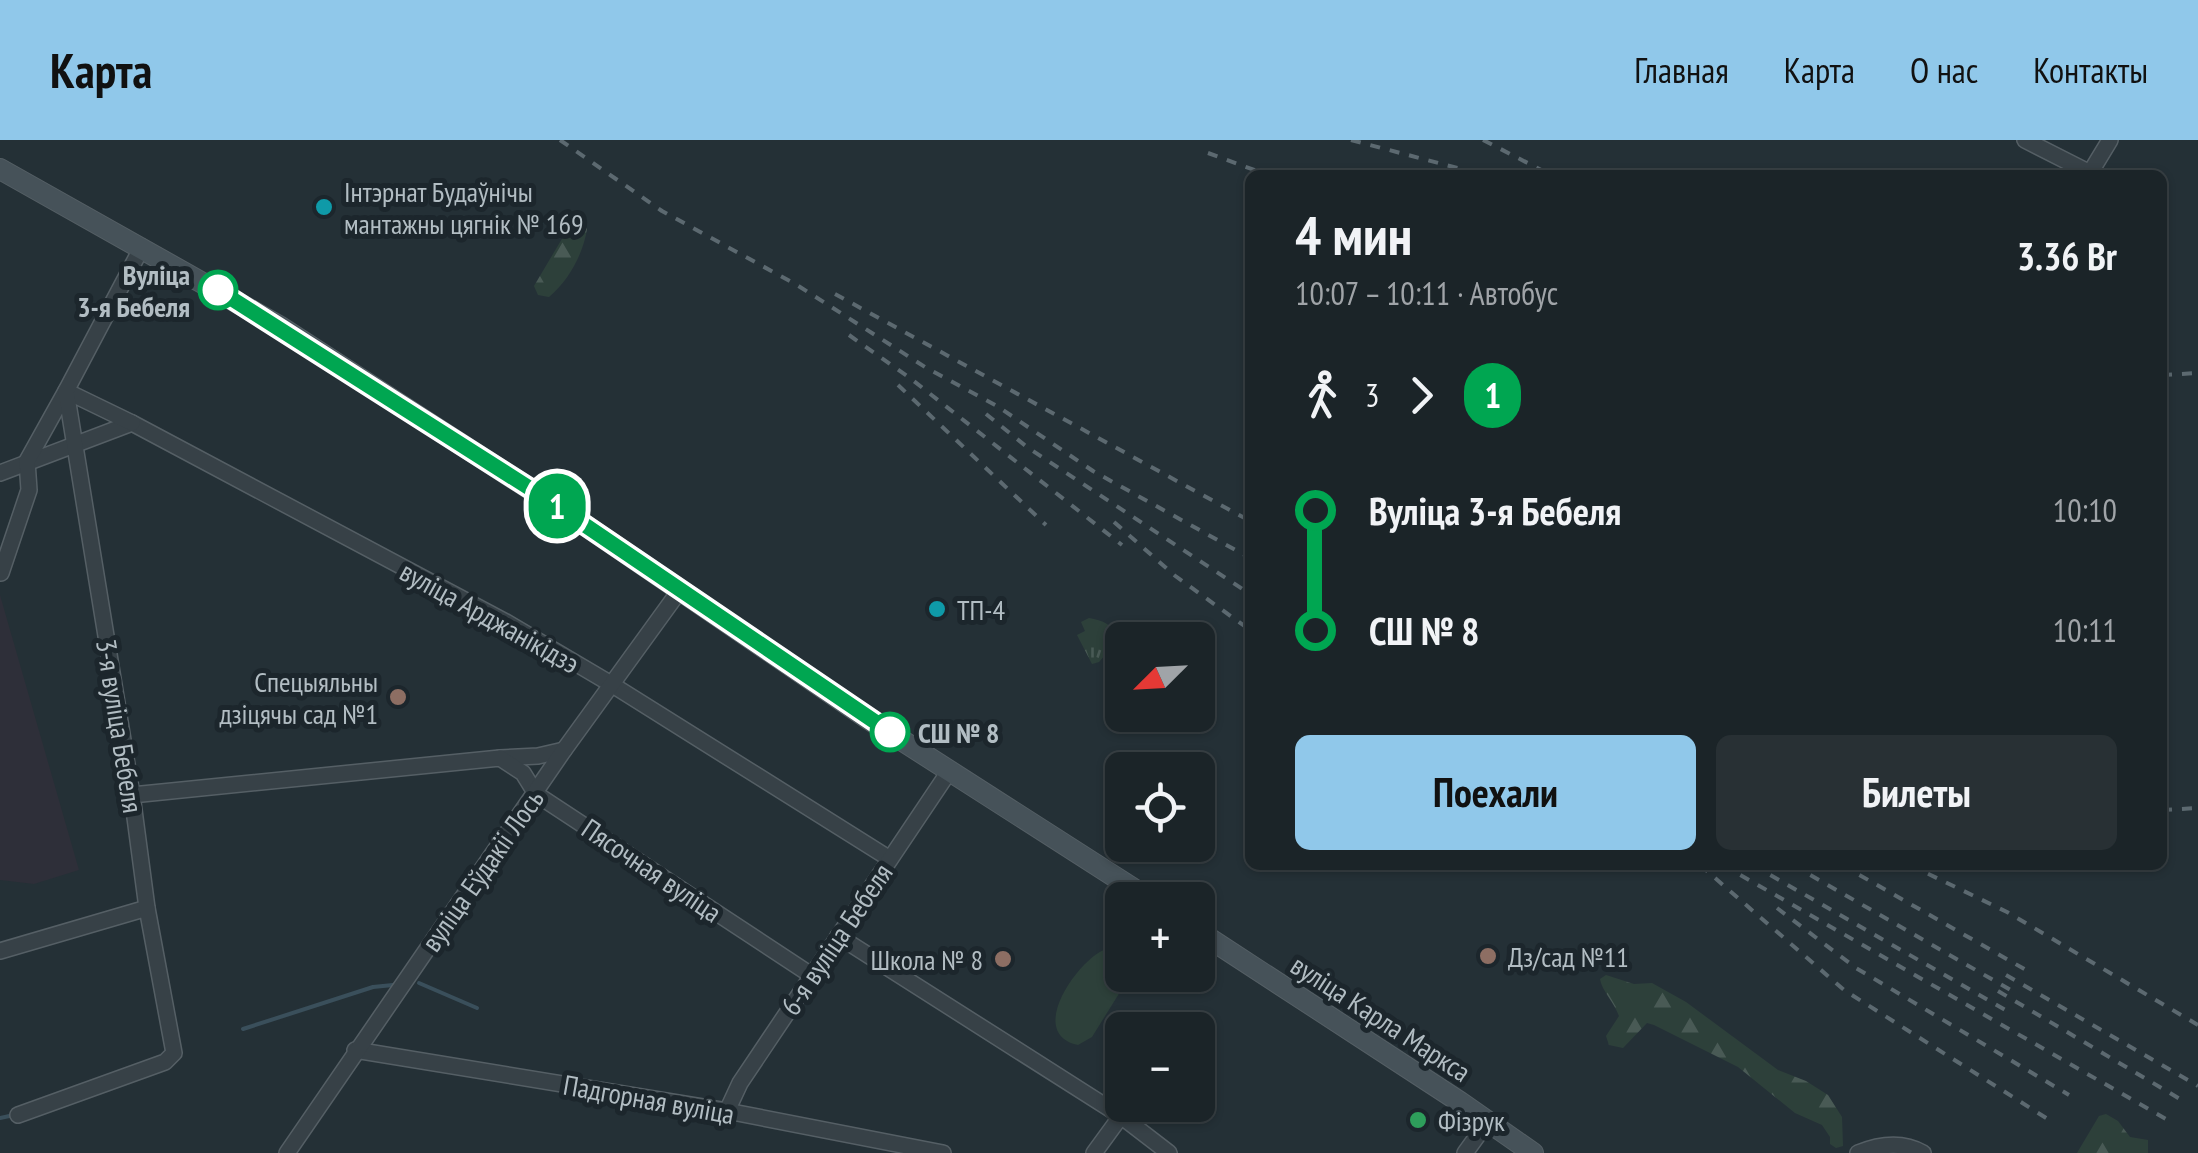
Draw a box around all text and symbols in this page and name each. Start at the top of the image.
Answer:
text: Карта [50,39,152,101]
text: Главная [1634,47,1729,93]
text: Карта [1784,47,1855,93]
text: О нас [1910,47,1978,93]
text: Контакты [2033,47,2148,93]
place label: Інтэрнат Будаўнічы мантажны цягнік № 169 [344,173,584,242]
marker: Інтэрнат Будаўнічы мантажны цягнік № 169 [313,196,335,218]
text: 4 мин [1295,199,1412,270]
text: 3.36 Br [2017,231,2117,280]
place label: Вуліца 3-я Бебеля [77,256,190,325]
marker: Вуліца 3-я Бебеля [199,271,237,309]
text: 10:07 – 10:11 · Автобус [1295,272,1558,314]
icon: walk [1295,368,1350,423]
icon: forward [1394,368,1449,423]
text: 1 [1484,372,1501,418]
text: 3 [1365,374,1379,416]
line badge: 1 [524,474,590,538]
text: 1 [549,483,565,529]
text: Вуліца 3-я Бебеля [1369,486,1621,535]
text: 10:10 [2053,489,2117,531]
street label: вуліца Арджанікідзэ [394,553,586,681]
place label: ТП-4 [957,591,1005,628]
marker: ТП-4 [926,598,948,620]
text: СШ № 8 [1369,606,1480,655]
text: 10:11 [2053,609,2117,651]
north arrow [1105,622,1215,732]
map controls [1105,622,1215,1122]
street label: 3-я вуліца Бебеля [88,636,152,816]
place label: Спецыяльны дзіцячы сад №1 [219,663,378,732]
marker: Спецыяльны дзіцячы сад №1 [387,686,409,708]
marker: СШ № 8 [871,713,909,751]
place label: СШ № 8 [918,714,999,751]
button: Поехали [1295,735,1696,850]
button: Билеты [1716,735,2117,850]
button: locate [1105,752,1215,862]
street label: вуліца Еўдакіі Лось [412,782,552,958]
street label: Пясочная вуліца [575,810,729,930]
street label: 6-я вуліца Бебеля [772,856,900,1022]
button: + [1105,882,1215,992]
place label: Дз/сад №11 [1508,938,1629,975]
place label: Школа № 8 [871,941,983,978]
marker: Дз/сад №11 [1477,945,1499,967]
street label: вуліца Карла Маркса [1284,946,1478,1090]
marker: Школа № 8 [992,948,1014,970]
button: − [1105,1012,1215,1122]
street label: Падгорная вуліца [561,1066,737,1132]
place label: Фізрук [1438,1102,1505,1139]
marker: Фізрук [1407,1109,1429,1131]

